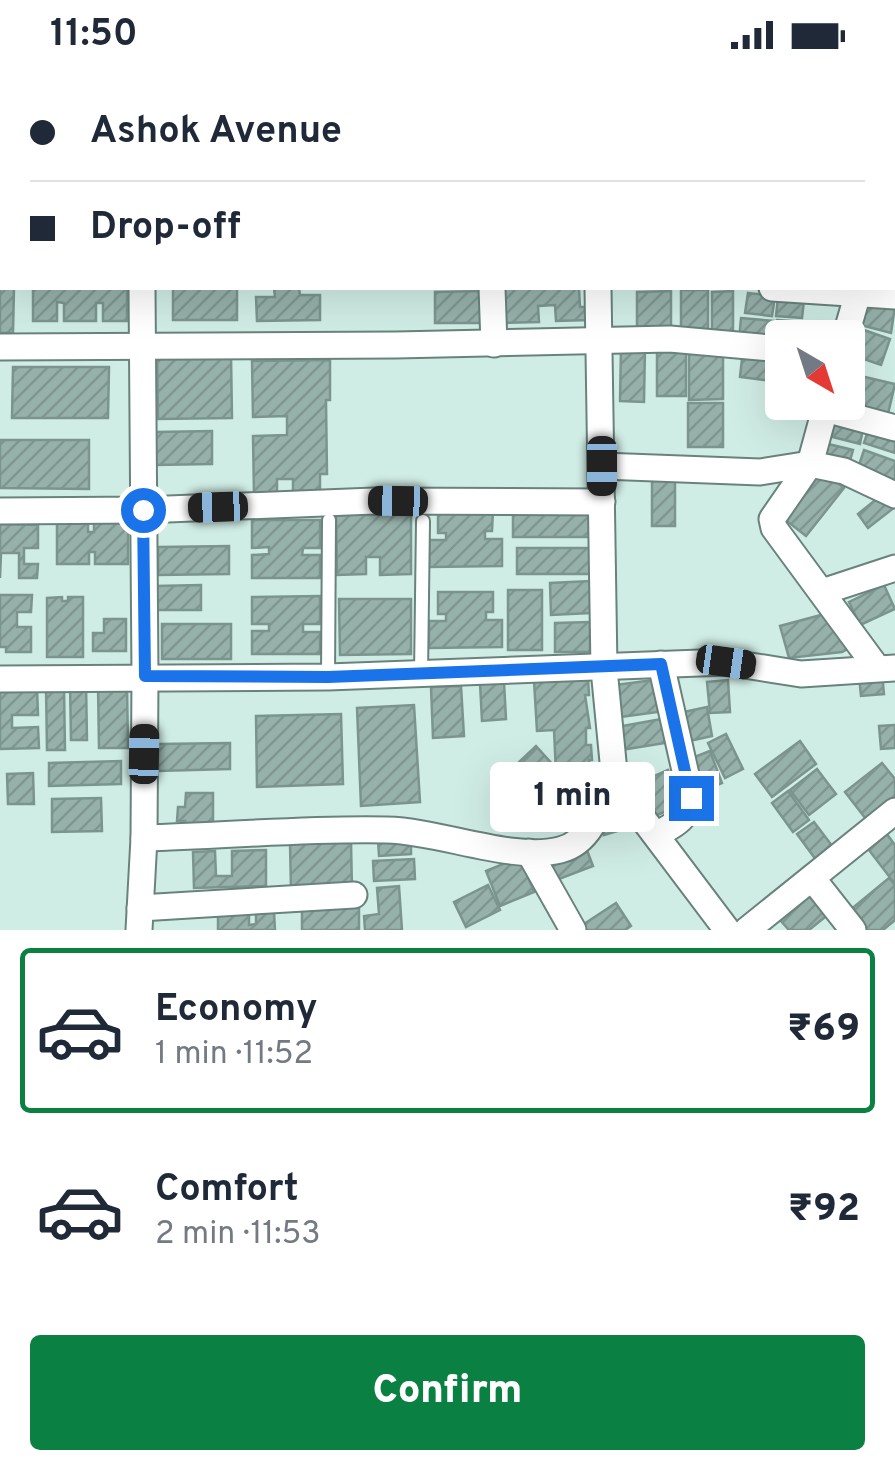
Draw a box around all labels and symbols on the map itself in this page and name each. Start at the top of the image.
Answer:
north arrow [765,320,865,420]
car [587,436,617,496]
car [368,485,428,517]
route start [121,488,166,533]
car [187,491,249,523]
car [694,643,758,681]
car [128,724,160,784]
callout: 1 min [491,763,656,833]
route end [669,776,714,821]

